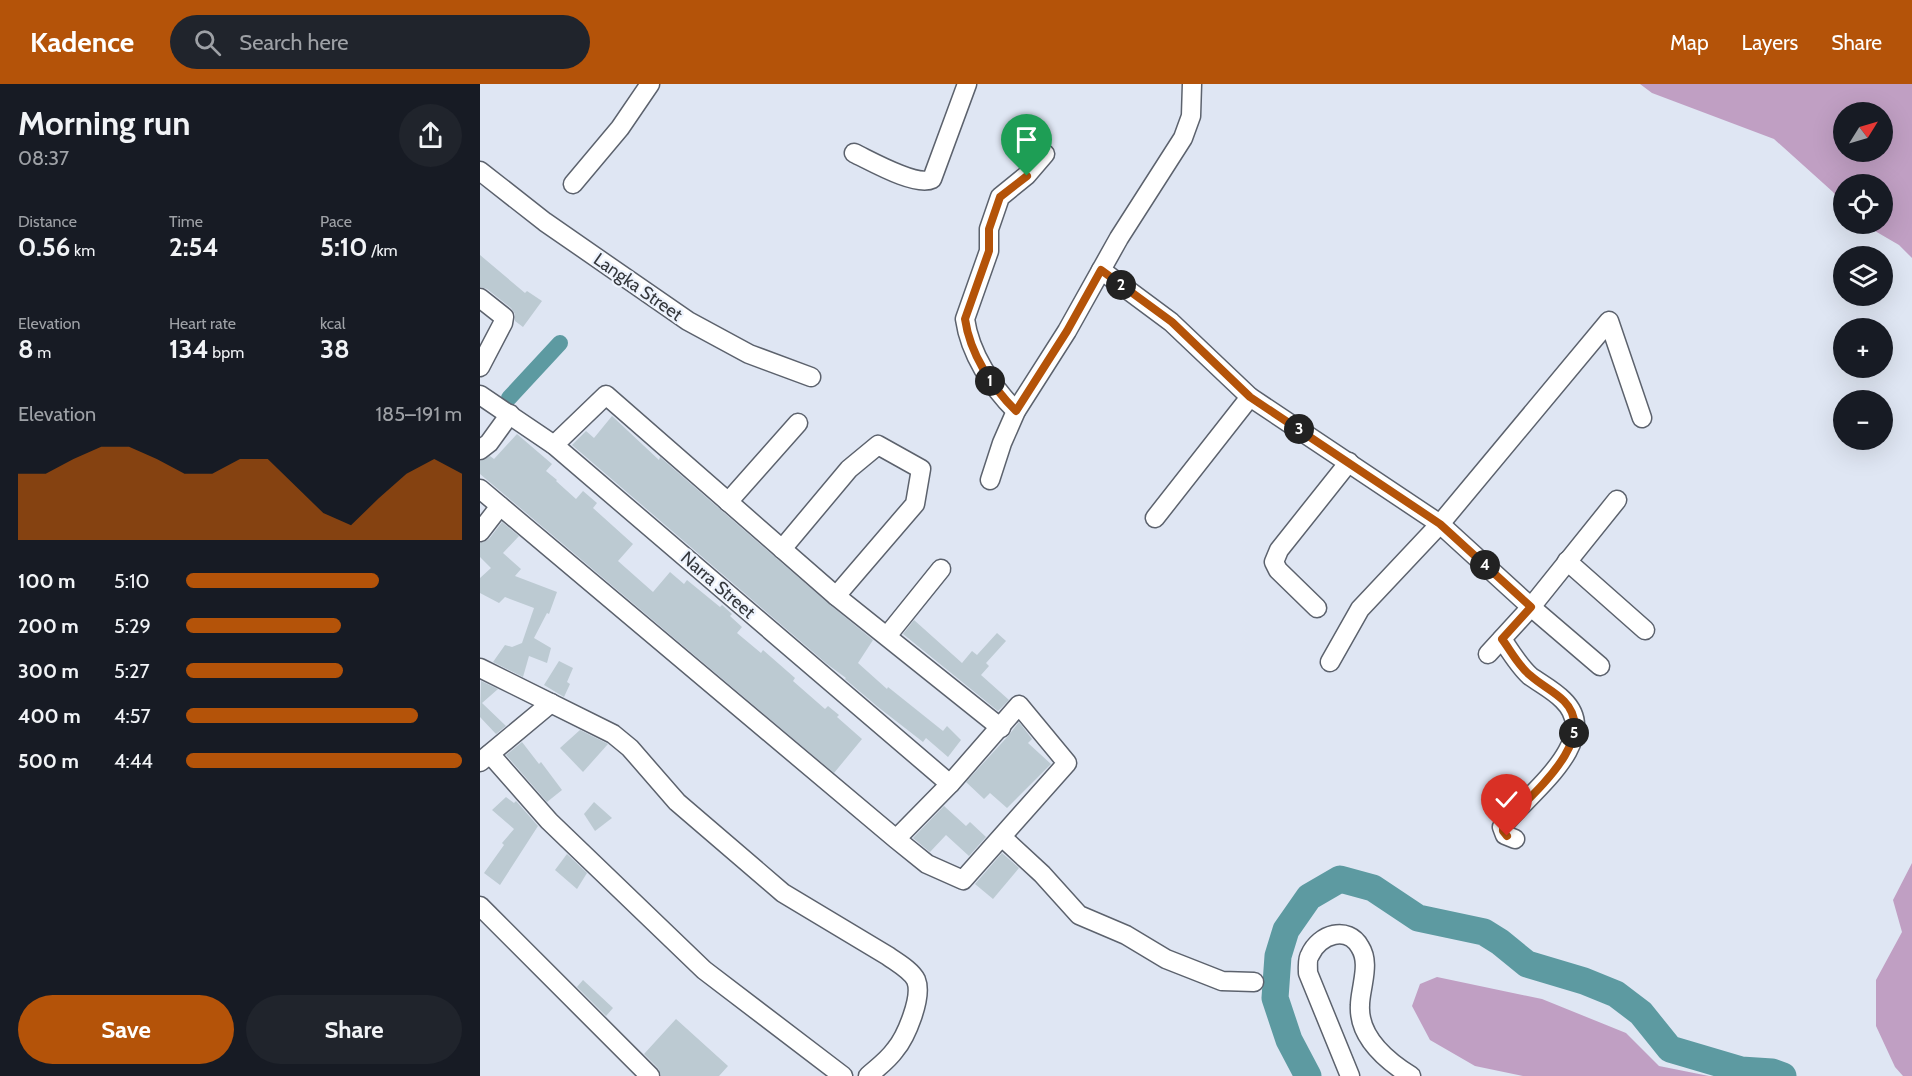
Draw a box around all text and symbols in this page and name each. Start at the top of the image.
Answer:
search box [170,15,590,69]
text: Kadence [30,25,134,59]
icon: search [191,26,224,59]
text: Search here [239,29,349,56]
text: Map [1670,30,1709,55]
text: Layers [1742,30,1798,55]
text: Share [1831,30,1882,55]
north arrow [1833,102,1893,162]
map controls [1833,102,1893,450]
text: Morning run [18,103,190,143]
button: share [399,104,462,167]
pin [1001,114,1052,176]
icon: arrive [1010,123,1043,156]
text: 08:37 [18,146,69,170]
button: locate [1833,174,1893,234]
text: Distance [18,212,77,231]
text: Time [169,212,203,231]
text: Pace [320,212,352,231]
text: 0.56 [18,231,70,263]
text: 2:54 [169,231,219,263]
text: 5:10 [320,231,368,263]
text: km [70,241,95,260]
text: /km [368,241,398,260]
button: layers [1833,246,1893,306]
street label: Langka Street [589,248,687,326]
pin: 2 [1106,270,1136,300]
text: 2 [1117,275,1125,294]
text: Elevation [18,314,81,333]
text: Heart rate [169,314,236,333]
text: kcal [320,314,346,333]
button: + [1833,318,1893,378]
text: 8 [18,333,34,365]
text: 134 [169,333,209,365]
text: 38 [320,333,350,365]
text: m [34,343,51,362]
text: bpm [209,343,244,362]
pin: 1 [975,366,1005,396]
text: 1 [987,371,993,390]
button: − [1833,390,1893,450]
text: Elevation [18,402,96,426]
text: 185–191 m [376,402,462,426]
pin: 3 [1284,414,1314,444]
text: 3 [1295,419,1303,438]
street label: Narra Street [676,547,760,623]
pin: 4 [1470,550,1500,580]
text: 4 [1480,555,1490,574]
text: 100 m [18,569,76,593]
text: 5:10 [114,569,149,593]
text: 200 m [18,614,79,638]
text: 5:29 [114,614,151,638]
text: 300 m [18,659,79,683]
text: 5:27 [114,659,150,683]
text: 400 m [18,704,81,728]
text: 4:57 [114,704,151,728]
pin: 5 [1559,718,1589,748]
text: 5 [1570,723,1578,742]
text: 500 m [18,749,79,773]
text: 4:44 [114,749,153,773]
pin [1481,774,1532,836]
icon: check [1490,783,1523,816]
button: Save [18,995,234,1064]
button: Share [246,995,462,1064]

